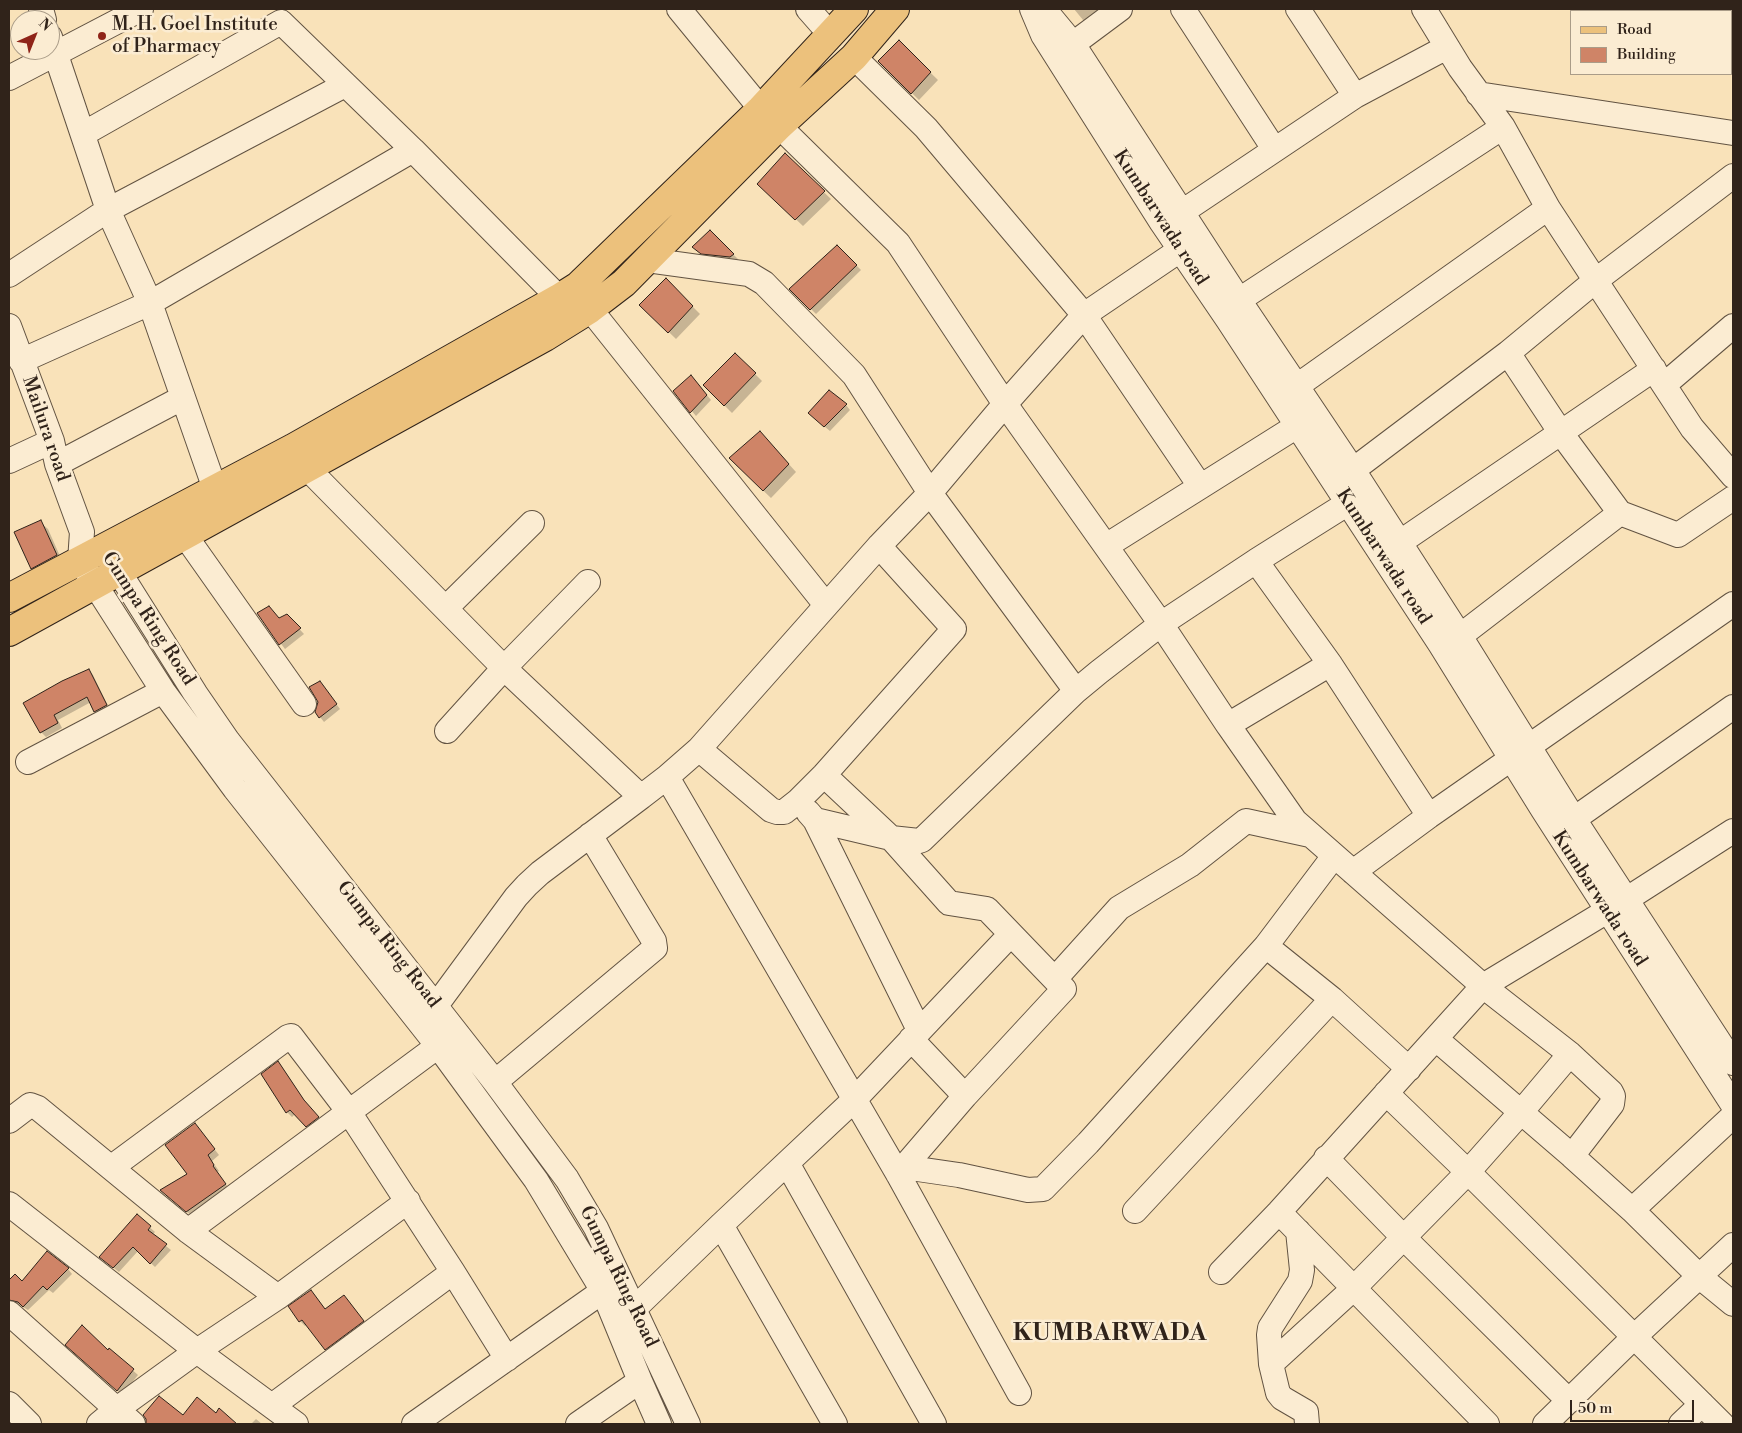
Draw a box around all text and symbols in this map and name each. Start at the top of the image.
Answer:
north arrow [10,10,60,60]
legend [1570,10,1732,75]
place label: M. H. Goel Institute of Pharmacy [112,14,278,58]
text: N [34,15,55,35]
text: Road [1617,20,1652,39]
marker: M. H. Goel Institute of Pharmacy [96,30,108,42]
text: Building [1617,45,1676,64]
street label: Kumbarwada road [1108,146,1212,290]
street label: Mailura road [16,373,74,485]
street label: Kumbarwada road [1331,485,1435,629]
street label: Gumpa Ring Road [96,548,200,690]
street label: Kumbarwada road [1547,827,1651,971]
street label: Gumpa Ring Road [331,877,445,1013]
street label: Gumpa Ring Road [574,1203,662,1351]
district label: KUMBARWADA [1011,1320,1209,1348]
scale bar [1572,1390,1696,1422]
text: 50 m [1578,1399,1612,1418]

